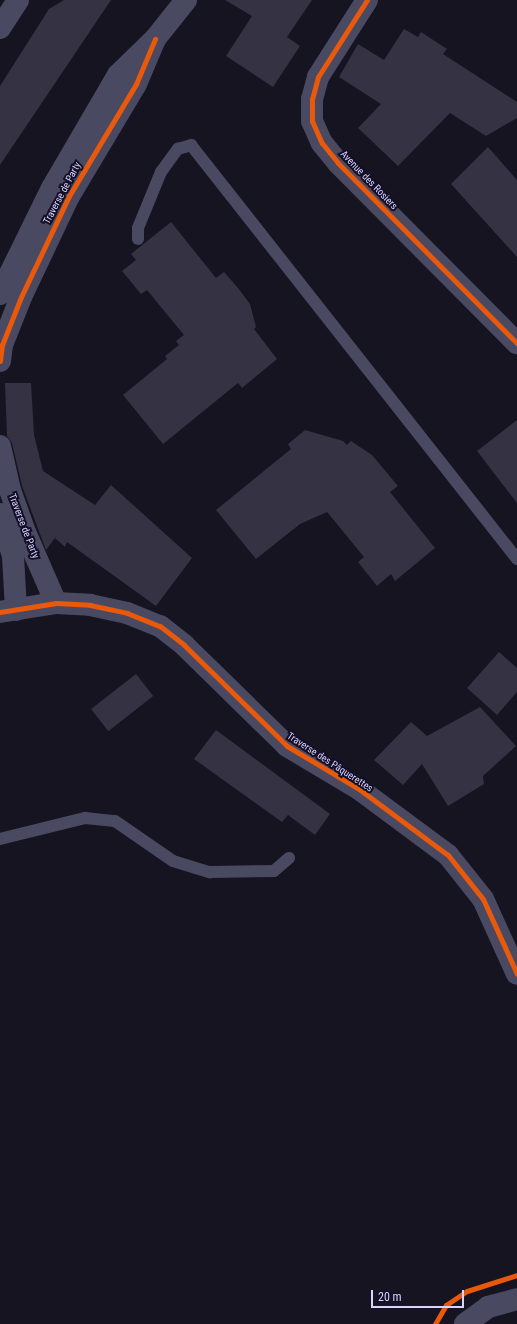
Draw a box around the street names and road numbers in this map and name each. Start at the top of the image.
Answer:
street label: Avenue des Rosiers [338,148,400,212]
street label: Traverse de Party [41,160,83,226]
street label: Traverse de Party [6,492,42,560]
street label: Traverse des Pâquerettes [285,730,375,794]

